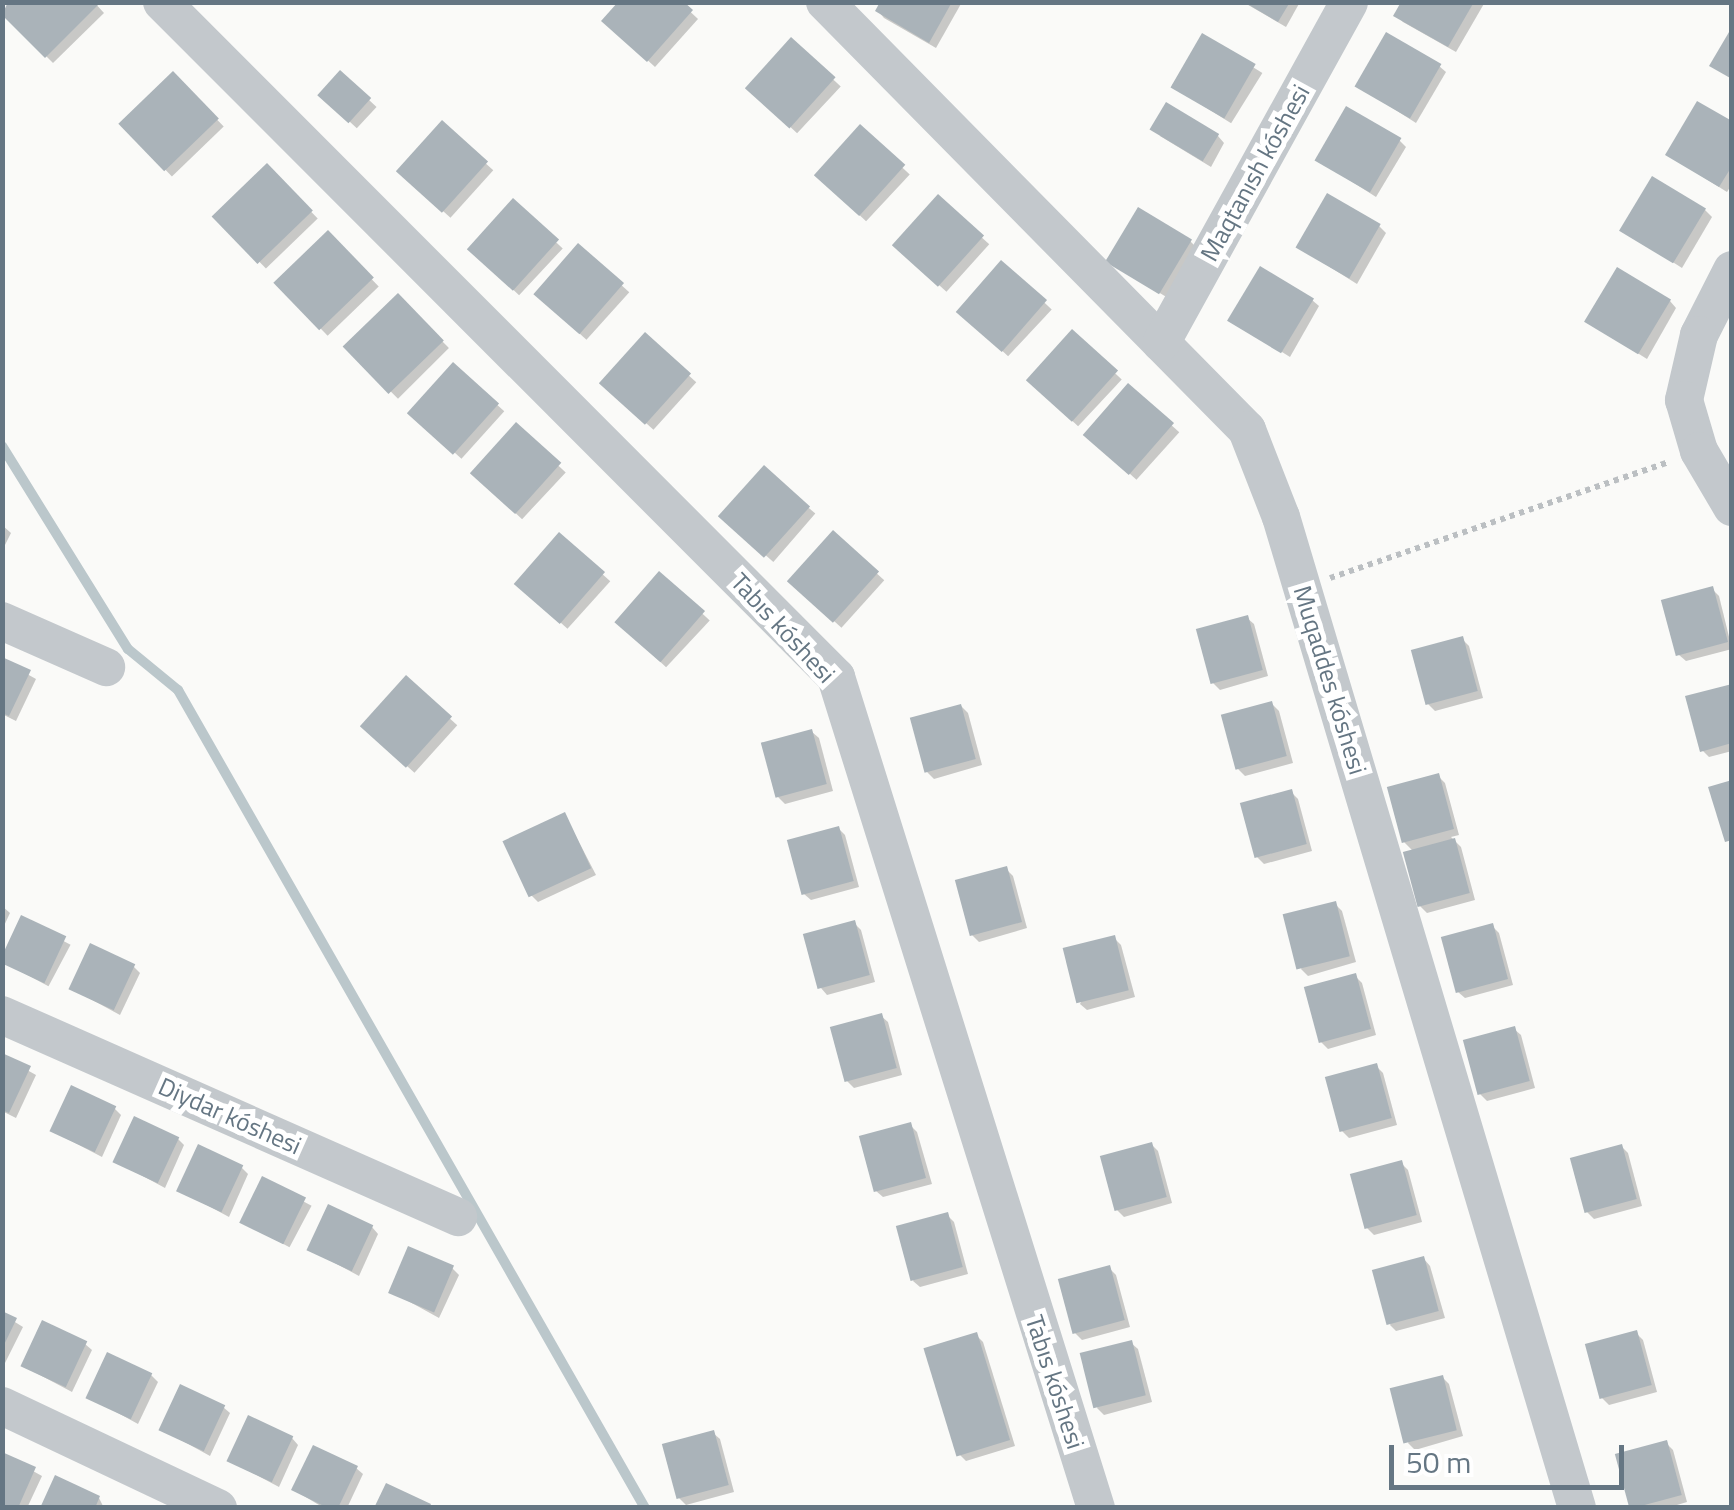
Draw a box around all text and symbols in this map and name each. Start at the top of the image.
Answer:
street label: Maqtanısh kóshesi [1194,80,1316,266]
street label: Tabıs kóshesi [725,567,841,689]
street label: Muqaddes kóshesi [1287,582,1373,778]
street label: Diydar kóshesi [154,1071,306,1161]
street label: Tabıs kóshesi [1019,1311,1091,1453]
scale bar [1394,1425,1629,1487]
text: 50 m [1406,1439,1471,1485]

